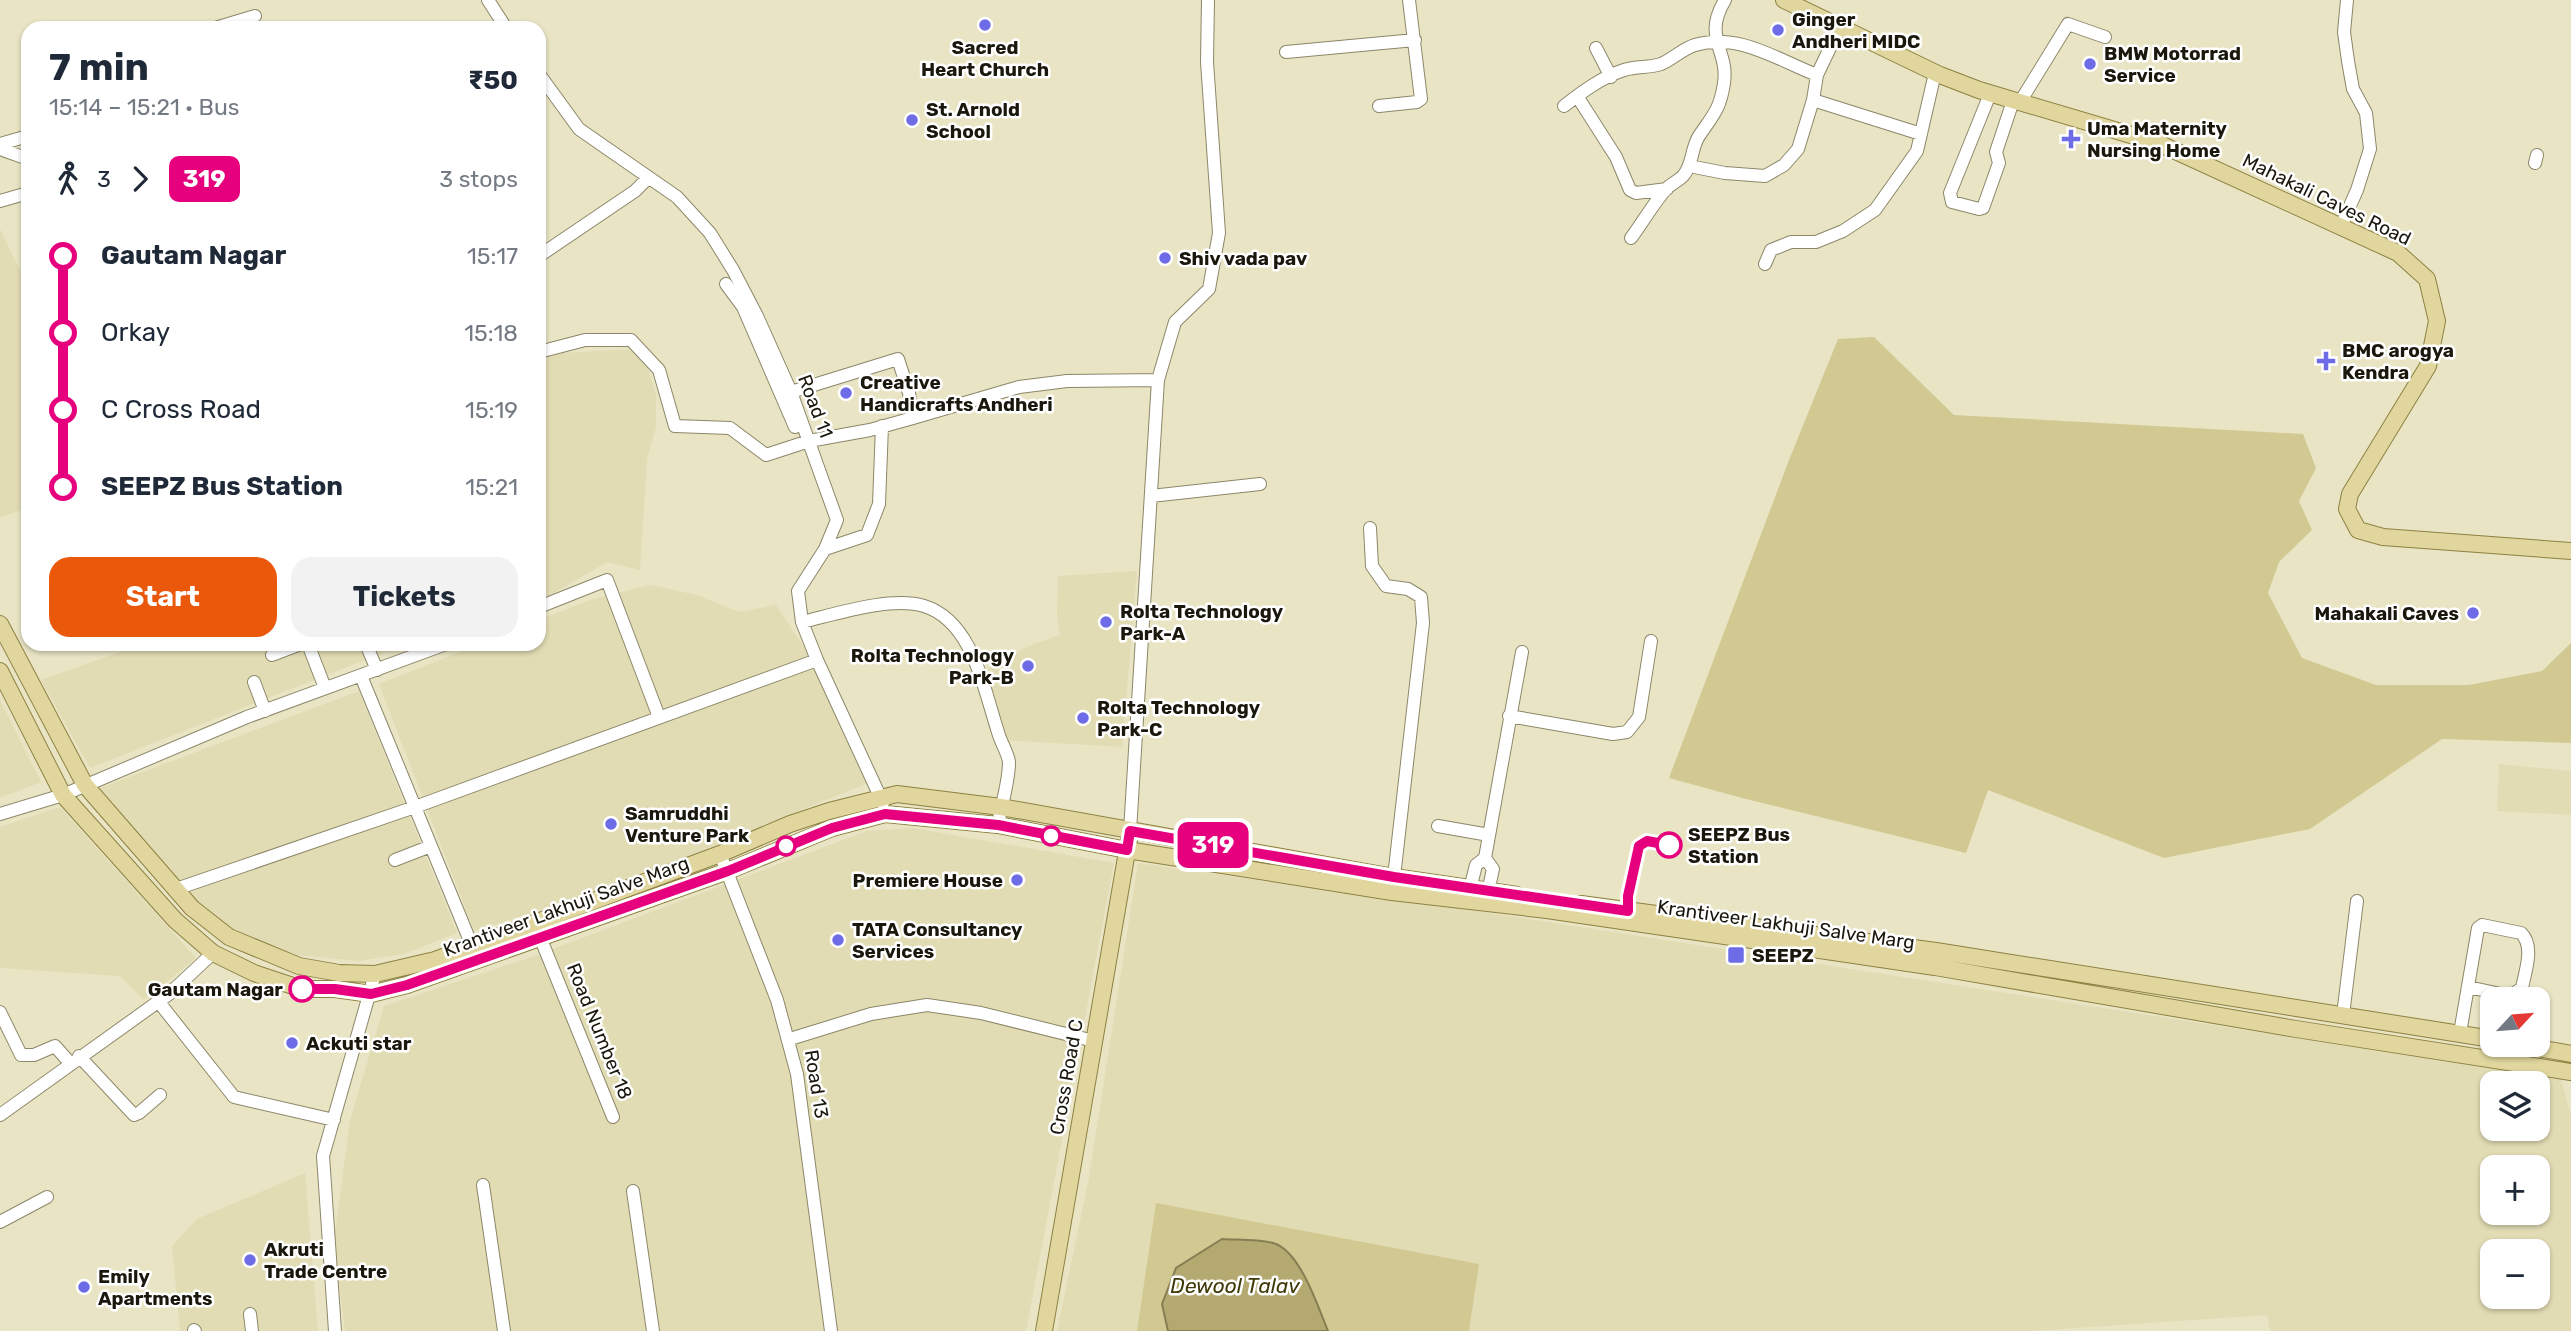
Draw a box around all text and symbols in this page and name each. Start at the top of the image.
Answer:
place label: Ginger Andheri MIDC [1792,8,1920,53]
marker: Sacred Heart Church [977,17,993,33]
marker: Ginger Andheri MIDC [1770,22,1786,38]
place label: Sacred Heart Church [921,36,1049,81]
place label: BMW Motorrad Service [2104,42,2241,87]
text: 7 min [49,44,149,90]
marker: BMW Motorrad Service [2082,56,2098,72]
text: ₹50 [468,65,518,96]
text: 15:14 – 15:21 · Bus [49,93,240,121]
place label: St. Arnold School [926,98,1020,143]
marker: St. Arnold School [904,112,920,128]
place label: Uma Maternity Nursing Home [2087,117,2228,162]
marker: Uma Maternity Nursing Home [2061,129,2081,149]
street label: Mahakali Caves Road [2239,149,2415,250]
icon: walk [49,160,87,198]
icon: forward [121,160,159,198]
text: 3 [97,165,111,193]
text: 319 [183,165,226,193]
text: 3 stops [439,165,518,193]
text: Gautam Nagar [101,240,286,271]
text: 15:17 [467,242,518,270]
place label: Shiv vada pav [1179,247,1307,270]
marker: Shiv vada pav [1157,250,1173,266]
text: Orkay [101,317,170,348]
text: 15:18 [464,319,518,347]
place label: BMC arogya Kendra [2342,339,2454,384]
marker: BMC arogya Kendra [2316,351,2336,371]
street label: Road 11 [793,371,838,441]
place label: Creative Handicrafts Andheri [860,371,1053,416]
marker: Creative Handicrafts Andheri [838,385,854,401]
text: C Cross Road [101,394,261,425]
text: 15:19 [465,396,518,424]
text: SEEPZ Bus Station [101,471,343,502]
text: 15:21 [465,473,518,501]
button: Start [49,557,277,637]
button: Tickets [291,557,518,637]
place label: Rolta Technology Park-A [1120,600,1284,645]
place label: Mahakali Caves [2314,602,2459,625]
marker: Mahakali Caves [2465,605,2481,621]
marker: Rolta Technology Park-A [1098,614,1114,630]
place label: Rolta Technology Park-B [851,644,1015,689]
marker: Rolta Technology Park-B [1020,658,1036,674]
place label: Rolta Technology Park-C [1097,696,1261,741]
marker: Rolta Technology Park-C [1075,710,1091,726]
place label: Samruddhi Venture Park [625,802,749,847]
marker: Samruddhi Venture Park [603,816,619,832]
line badge: 319 [1173,822,1253,868]
place label: SEEPZ Bus Station [1688,823,1790,868]
unlabelled marker [1041,826,1061,846]
text: 319 [1192,831,1234,859]
marker: SEEPZ Bus Station [1656,832,1682,858]
unlabelled marker [776,836,796,856]
street label: Krantiveer Lakhuji Salve Marg [440,851,692,962]
place label: Premiere House [853,869,1003,892]
marker: Premiere House [1009,872,1025,888]
street label: Krantiveer Lakhuji Salve Marg [1656,895,1916,954]
place label: TATA Consultancy Services [852,918,1023,963]
marker: TATA Consultancy Services [830,932,846,948]
place label: SEEPZ [1752,944,1814,967]
marker: SEEPZ [1726,945,1746,965]
street label: Road Number 18 [562,960,637,1103]
marker: Gautam Nagar [289,976,315,1002]
place label: Gautam Nagar [148,978,283,1001]
north arrow [2480,987,2550,1057]
map controls [2480,987,2550,1309]
street label: Cross Road C [1045,1017,1088,1137]
place label: Ackuti star [306,1032,412,1055]
marker: Ackuti star [284,1035,300,1051]
street label: Road 13 [800,1048,833,1120]
button: layers [2480,1071,2550,1141]
button: + [2480,1155,2550,1225]
place label: Akruti Trade Centre [264,1238,387,1283]
button: − [2480,1239,2550,1309]
marker: Akruti Trade Centre [242,1252,258,1268]
place label: Emily Apartments [98,1265,213,1310]
water label: Dewool Talav [1170,1273,1300,1298]
marker: Emily Apartments [76,1279,92,1295]

